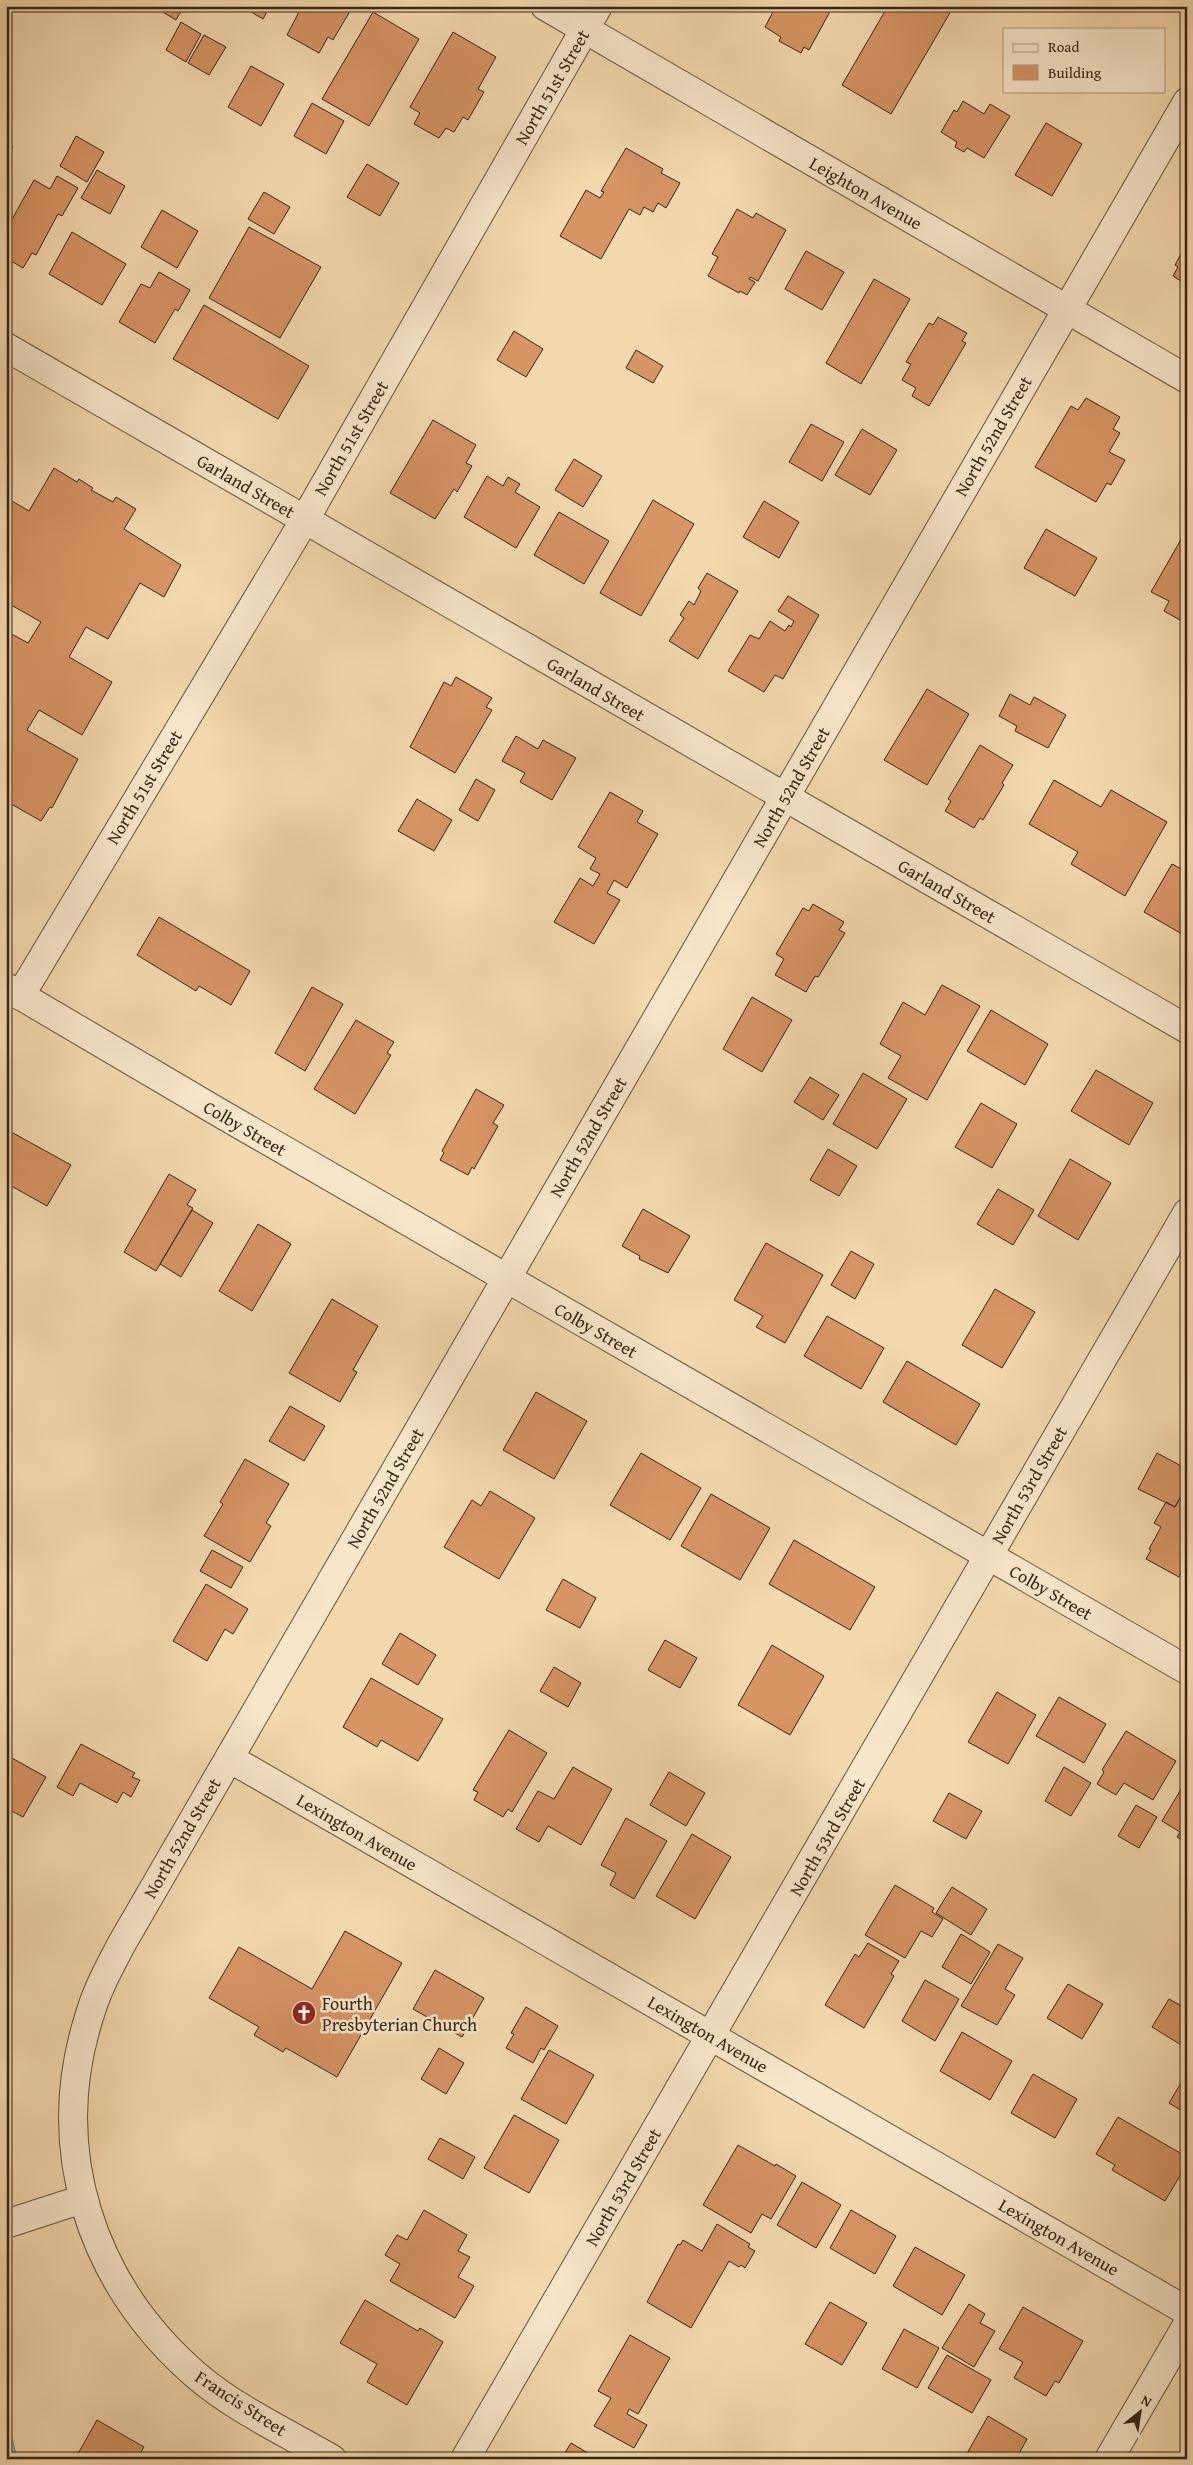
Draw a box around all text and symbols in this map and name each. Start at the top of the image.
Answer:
street label: North 51st Street [508,24,596,150]
legend [1003,28,1166,92]
text: Road [1048,36,1079,57]
text: Building [1048,62,1102,83]
street label: Leighton Avenue [805,150,927,236]
street label: North 52nd Street [947,370,1039,501]
street label: North 51st Street [307,375,395,501]
street label: Garland Street [192,447,301,525]
street label: Garland Street [542,650,651,728]
street label: North 52nd Street [745,721,837,852]
street label: North 51st Street [99,724,189,849]
street label: Garland Street [893,852,1002,930]
street label: North 52nd Street [542,1071,634,1202]
street label: Colby Street [198,1093,292,1163]
street label: Colby Street [549,1295,643,1365]
street label: North 53rd Street [984,1420,1074,1549]
street label: North 52nd Street [339,1422,431,1553]
street label: Colby Street [1004,1557,1098,1627]
street label: North 52nd Street [136,1772,228,1903]
street label: North 53rd Street [782,1772,872,1901]
street label: Lexington Avenue [292,1787,422,1877]
street label: Lexington Avenue [643,1989,773,2079]
place label: Fourth Presbyterian Church [322,1990,477,2038]
church icon: Fourth Presbyterian Church [291,2000,317,2026]
street label: North 53rd Street [578,2122,668,2251]
street label: Lexington Avenue [994,2192,1124,2282]
street label: Francis Street [190,2363,293,2443]
north arrow [1116,2388,1166,2438]
text: N [1137,2390,1156,2412]

